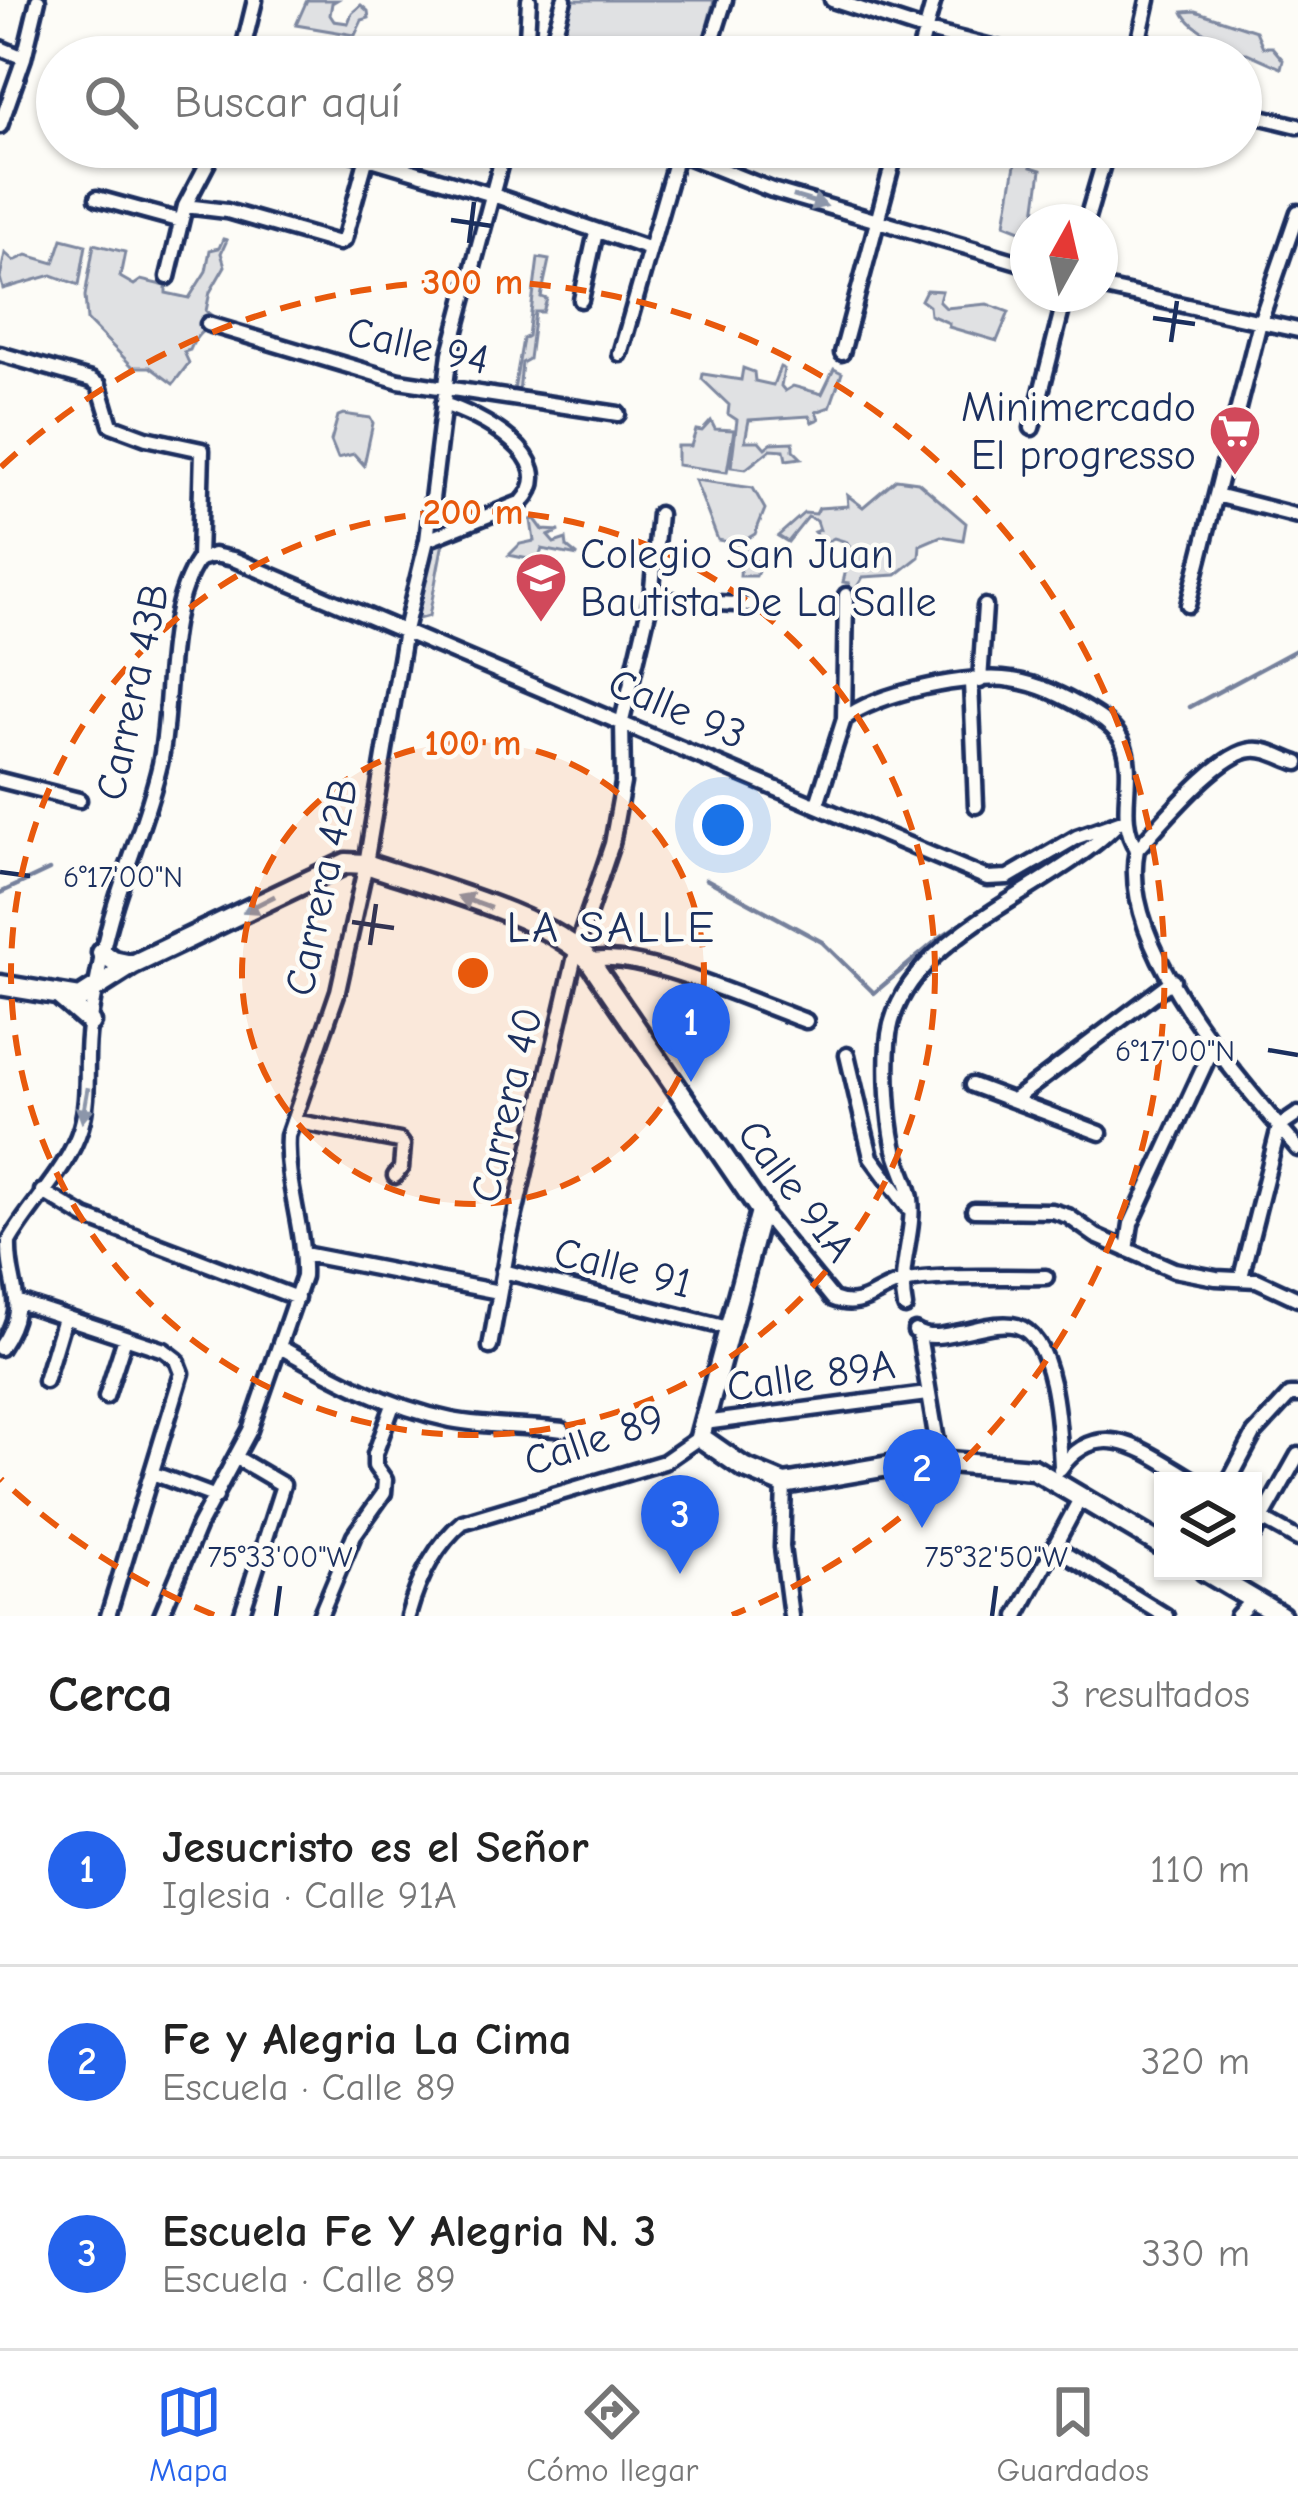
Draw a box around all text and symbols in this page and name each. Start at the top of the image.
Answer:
search box [36,36,1262,168]
icon: search [78,69,144,135]
text: Buscar aquí [174,76,401,128]
one-way arrow [792,193,829,211]
north arrow [1010,204,1118,312]
text: 300 m [423,262,523,303]
street label: Calle 94 [343,307,493,385]
place label: Minimercado El progresso [961,383,1196,480]
supermarket icon: Minimercado El progresso [1207,403,1263,477]
text: 200 m [423,492,523,533]
place label: Colegio San Juan Bautista De La Salle [580,530,936,627]
school or university icon: Colegio San Juan Bautista De La Salle [513,550,569,624]
street label: Carrera 43B [86,579,180,805]
street label: Calle 93 [601,658,753,760]
text: 100 m [425,723,521,764]
street label: Carrera 42B [275,774,369,1000]
your location [693,795,753,855]
text: 6°17'00"N [63,860,183,895]
one-way arrow [455,892,491,910]
one-way arrow [241,894,276,914]
district label: LA SALLE [507,901,717,953]
centre of rings [452,952,494,994]
pin: 1 [652,983,730,1082]
street label: Carrera 40 [461,1003,553,1207]
text: 6°17'00"N [1115,1034,1235,1069]
one-way arrow [75,1086,93,1124]
street label: Calle 91A [727,1111,865,1271]
street label: Calle 91 [549,1227,697,1309]
street label: Calle 89A [724,1340,898,1412]
street label: Calle 89 [518,1393,670,1487]
pin: 2 [883,1429,961,1528]
map controls [1154,1472,1262,1580]
button: layers [1154,1472,1262,1580]
pin: 3 [641,1475,719,1574]
text: 75°33'00"W [208,1540,352,1575]
text: 75°32'50"W [924,1540,1068,1575]
text: Cerca [48,1665,173,1724]
text: 3 resultados [1051,1672,1250,1717]
text: Jesucristo es el Señor [162,1821,589,1873]
text: 1 [79,1847,95,1892]
text: 110 m [1150,1847,1250,1892]
text: Iglesia · Calle 91A [162,1873,457,1918]
text: Fe y Alegria La Cima [162,2013,572,2065]
text: 2 [77,2039,97,2084]
text: 320 m [1141,2039,1250,2084]
text: Escuela · Calle 89 [162,2065,456,2110]
text: Escuela Fe Y Alegria N. 3 [162,2205,656,2257]
text: 3 [77,2231,97,2276]
text: 330 m [1142,2231,1250,2276]
text: Escuela · Calle 89 [162,2257,456,2302]
tab: Mapa [149,2379,228,2489]
tab: Cómo llegar [526,2379,698,2489]
tab: Guardados [996,2379,1149,2489]

